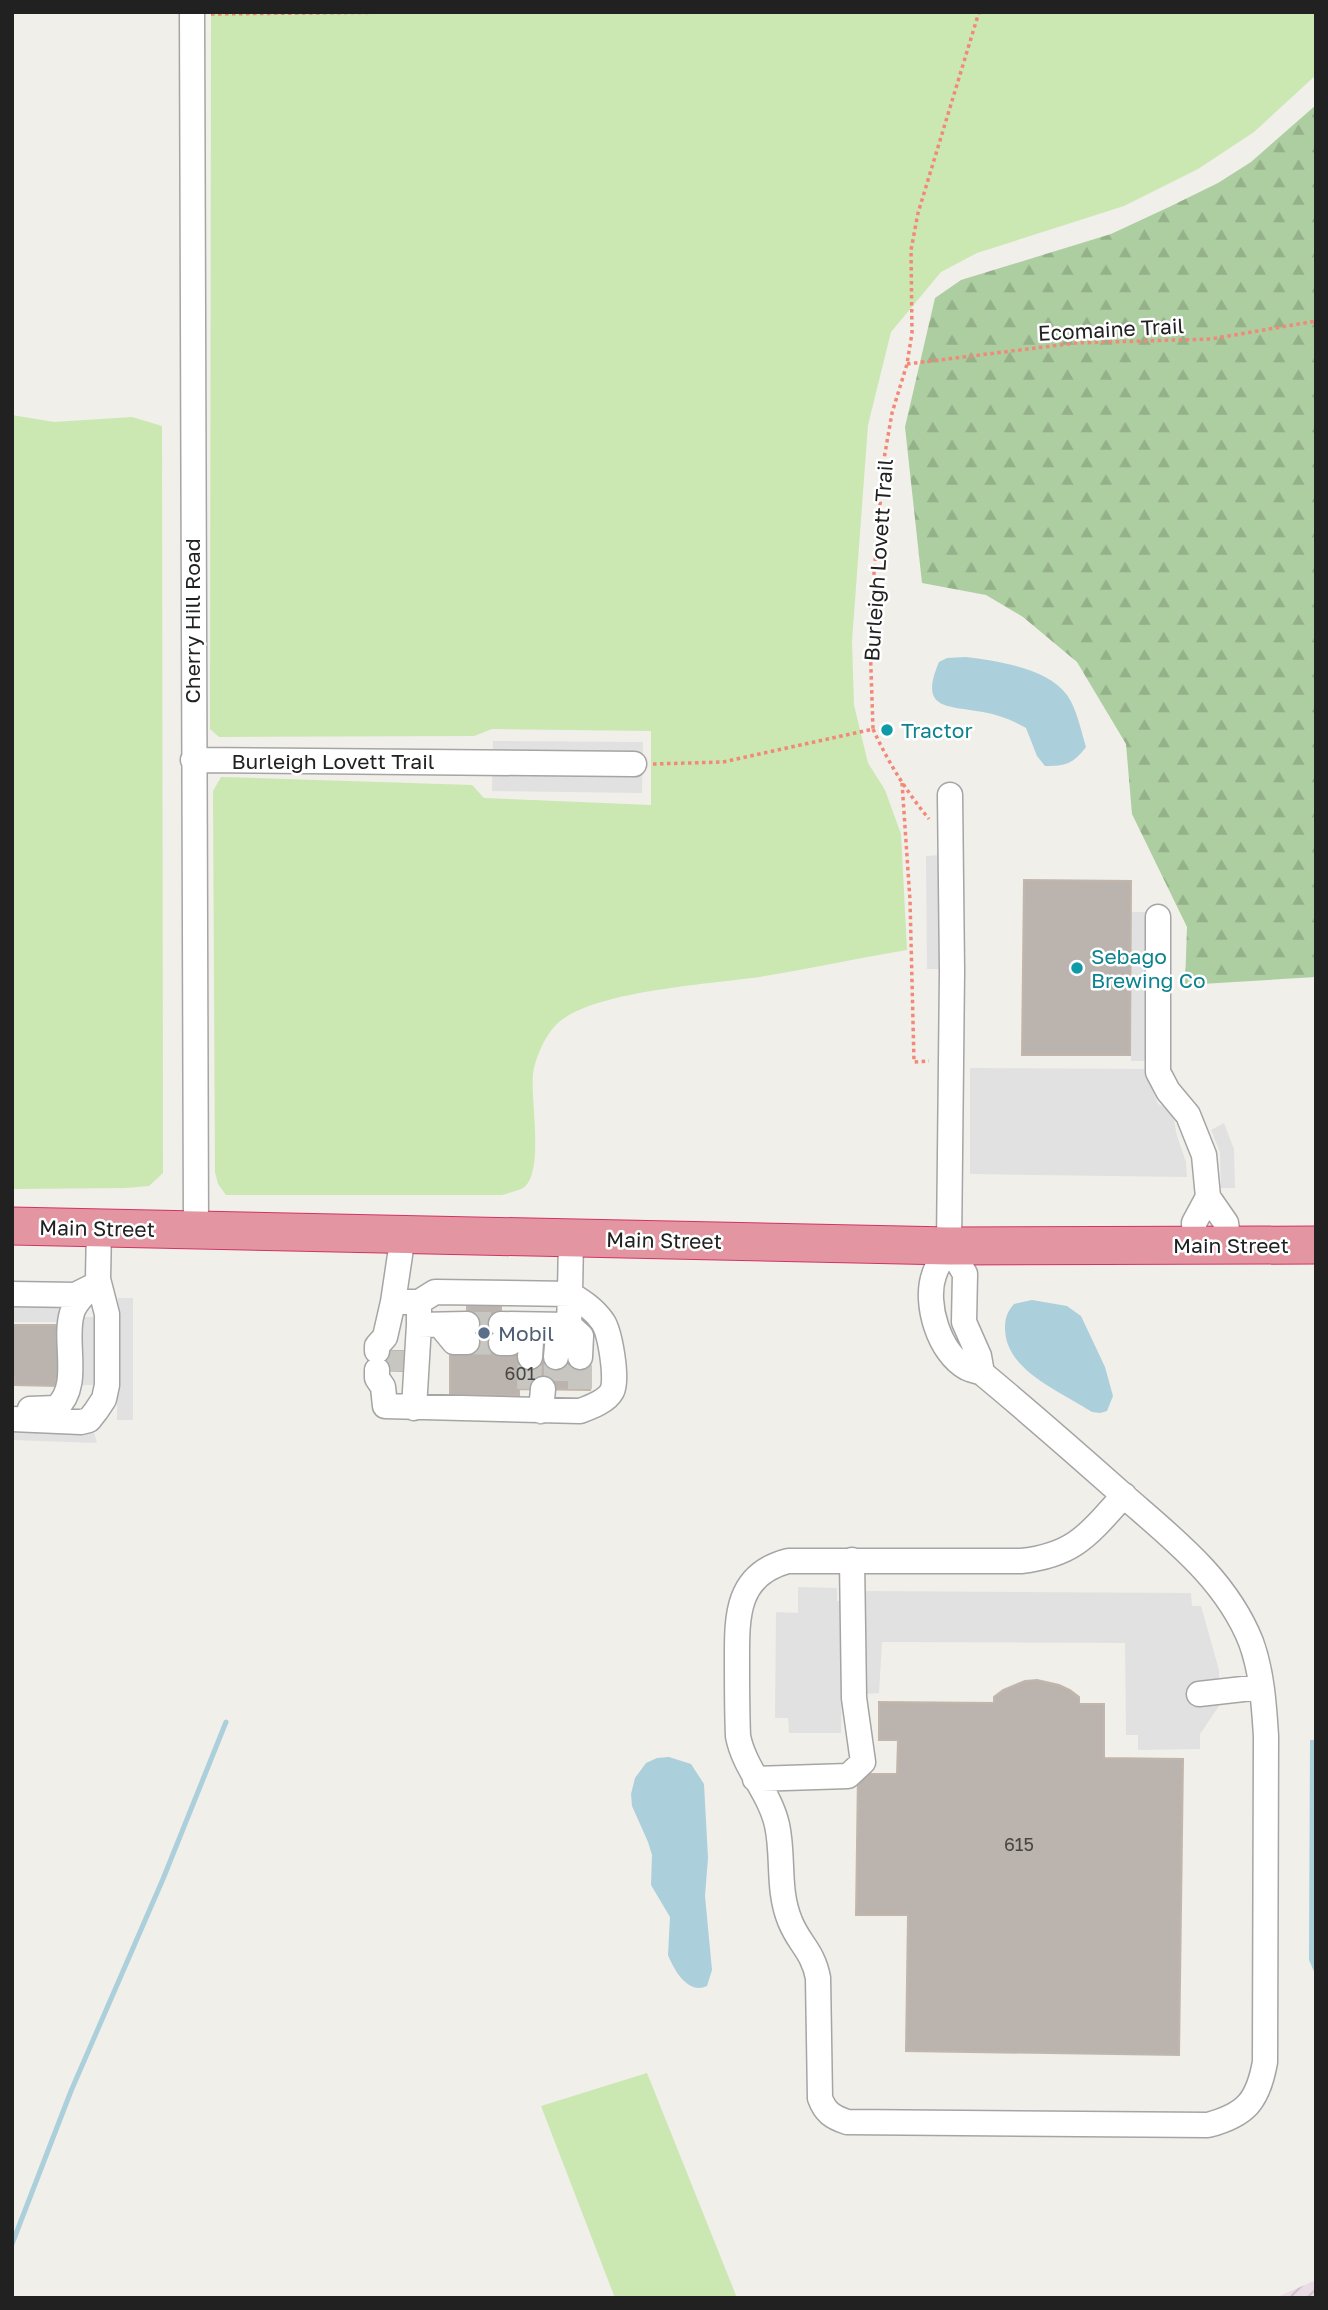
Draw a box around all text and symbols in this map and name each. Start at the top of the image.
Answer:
street label: Ecomaine Trail [1037,312,1185,346]
street label: Burleigh Lovett Trail [858,458,898,662]
street label: Cherry Hill Road [179,538,205,704]
place label: Tractor [901,717,973,743]
marker: Tractor [879,722,895,738]
street label: Burleigh Lovett Trail [232,748,435,774]
place label: Sebago Brewing Co [1091,943,1206,993]
marker: Sebago Brewing Co [1069,960,1085,976]
street label: Main Street [39,1214,155,1242]
street label: Main Street [606,1226,722,1254]
street label: Main Street [1173,1232,1289,1258]
place label: Mobil [498,1320,554,1346]
marker: Mobil [476,1325,492,1341]
house number: 601 [505,1362,536,1384]
house number: 615 [1004,1833,1034,1855]

